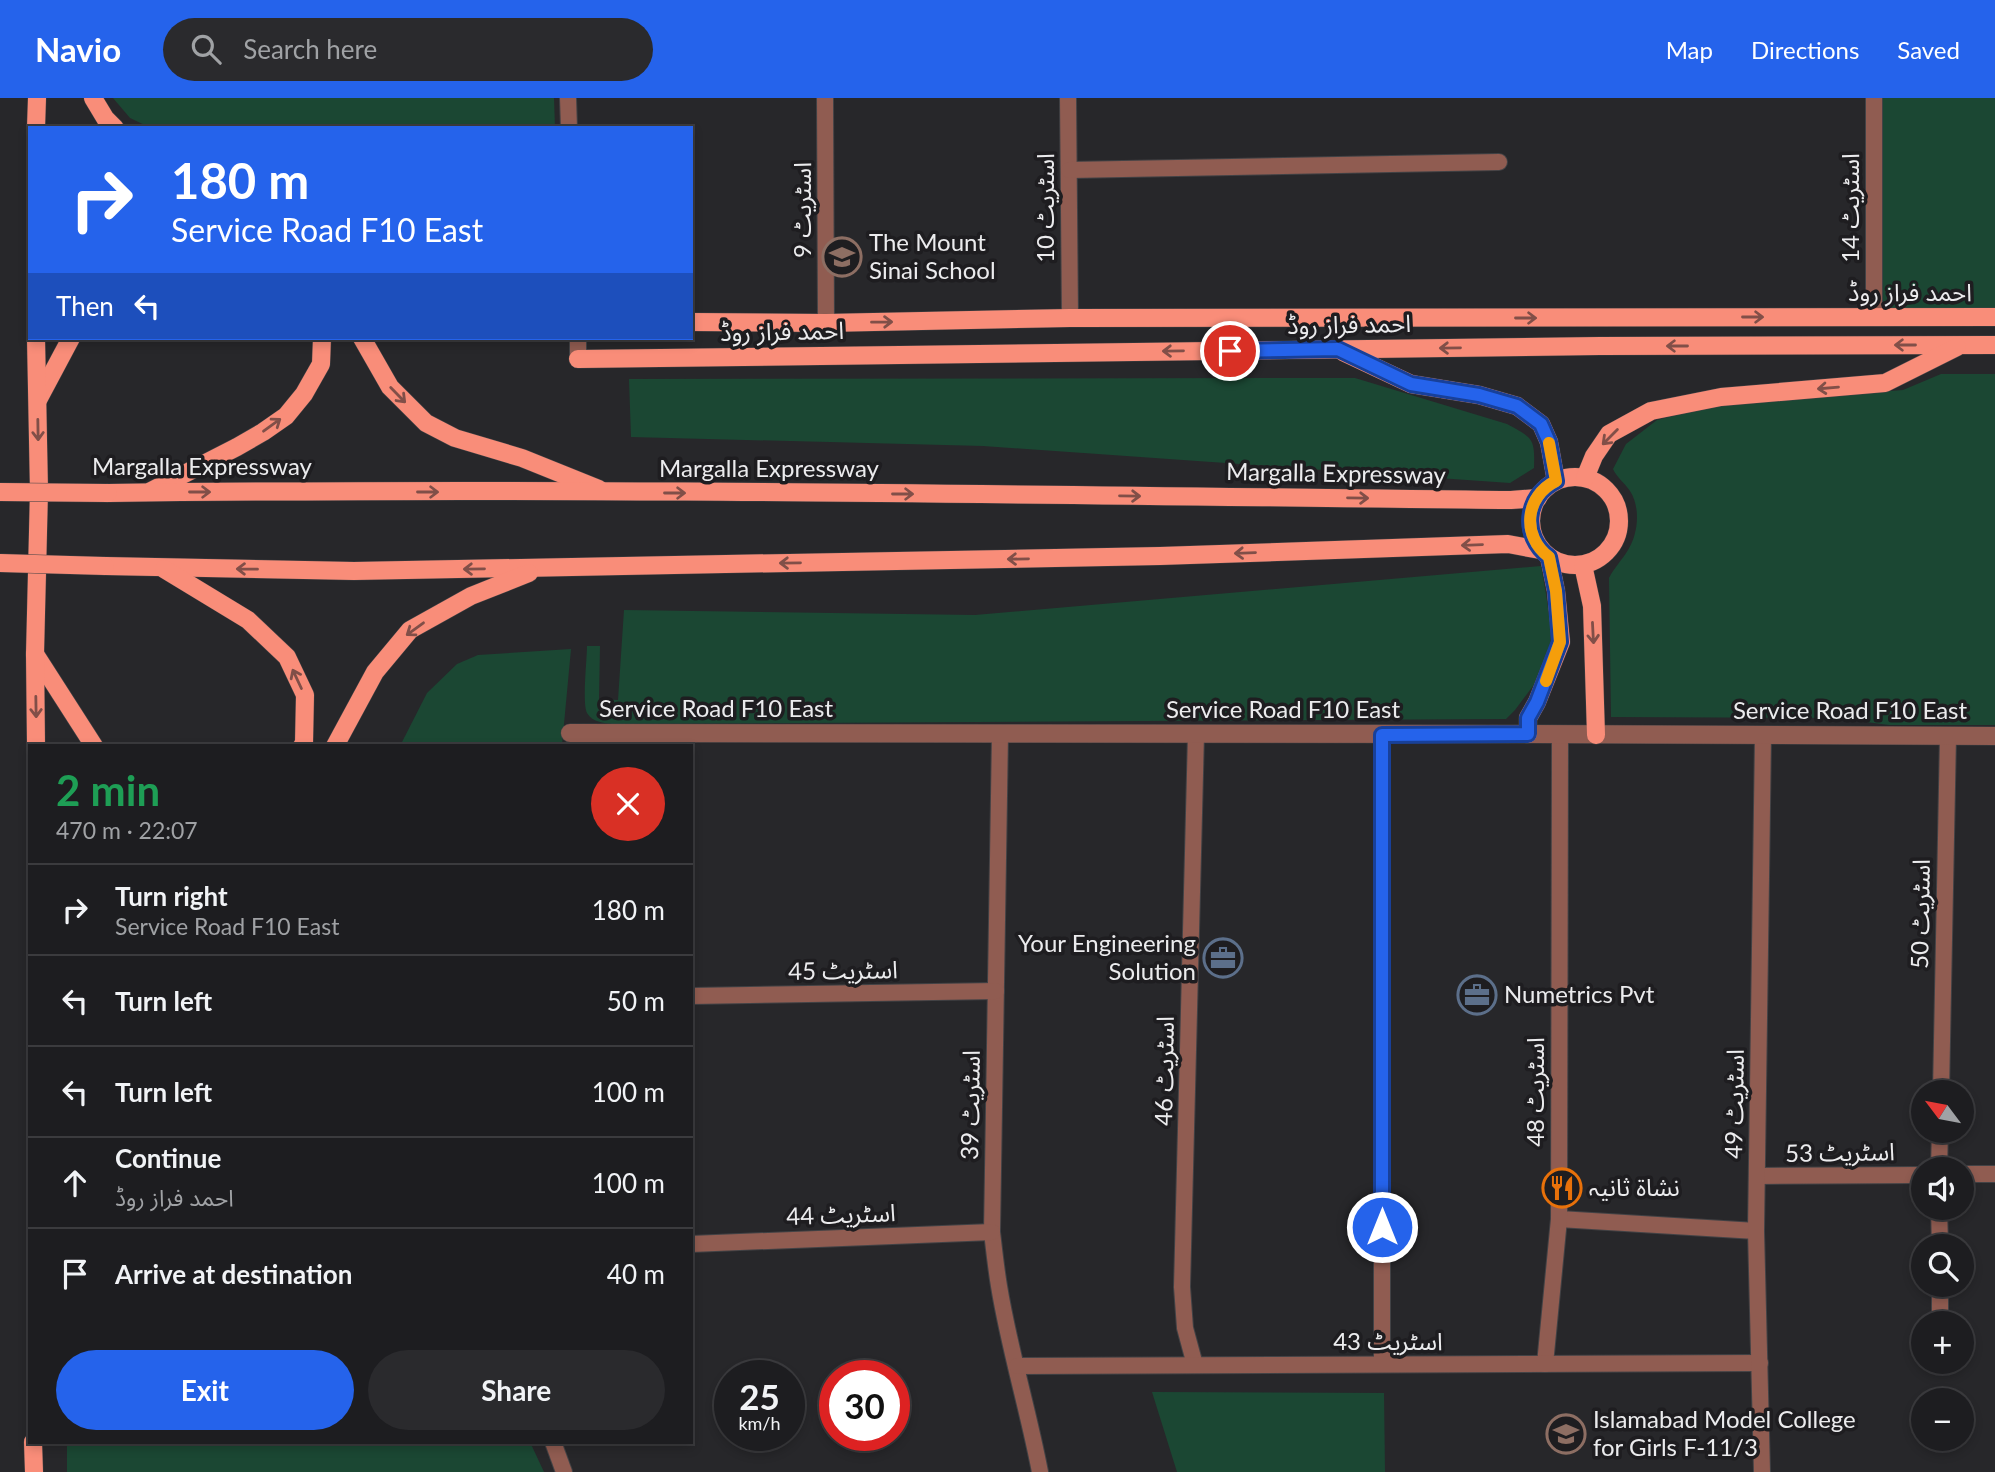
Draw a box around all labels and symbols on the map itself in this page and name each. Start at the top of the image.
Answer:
street label: اسٹریٹ 10 [1030,153,1060,263]
street label: اسٹریٹ 14 [1835,153,1865,263]
street label: اسٹریٹ 9 [787,162,817,258]
place label: The Mount Sinai School [869,227,996,284]
school or university icon: The Mount Sinai School [821,236,863,278]
street label: احمد فراز روڈ [1848,277,1972,307]
street label: احمد فراز روڈ [1287,308,1411,340]
one-way arrow [1742,310,1765,324]
one-way arrow [1514,311,1537,325]
street label: احمد فراز روڈ [720,315,844,347]
one-way arrow [870,315,893,329]
pin [1200,321,1260,381]
one-way arrow [1893,338,1916,352]
one-way arrow [1666,339,1689,353]
one-way arrow [1438,341,1461,355]
one-way arrow [1162,344,1185,358]
one-way arrow [1817,382,1840,395]
one-way arrow [390,386,407,403]
one-way arrow [262,418,281,433]
one-way arrow [31,419,45,442]
one-way arrow [1602,428,1619,445]
street label: Margalla Expressway [92,451,313,480]
street label: Margalla Expressway [659,453,880,482]
street label: Margalla Expressway [1226,456,1447,489]
one-way arrow [189,485,212,499]
one-way arrow [416,485,439,498]
one-way arrow [663,486,686,500]
one-way arrow [891,487,914,501]
one-way arrow [1118,489,1141,503]
one-way arrow [1346,492,1369,505]
one-way arrow [1461,538,1484,552]
one-way arrow [1234,546,1257,560]
one-way arrow [1006,552,1029,565]
one-way arrow [779,556,802,570]
one-way arrow [235,562,258,576]
one-way arrow [463,562,486,576]
one-way arrow [1586,621,1599,644]
one-way arrow [406,622,425,636]
one-way arrow [290,669,303,690]
street label: Service Road F10 East [599,693,833,722]
street label: Service Road F10 East [1166,694,1400,723]
one-way arrow [29,695,43,718]
street label: Service Road F10 East [1733,695,1967,724]
street label: اسٹریٹ 50 [1904,859,1936,969]
place label: Your Engineering Solution [1018,928,1196,985]
office icon: Your Engineering Solution [1202,937,1244,979]
street label: اسٹریٹ 45 [788,954,898,986]
office icon: Numetrics Pvt [1456,974,1498,1016]
place label: Numetrics Pvt [1504,979,1655,1008]
street label: اسٹریٹ 46 [1148,1016,1180,1126]
street label: اسٹریٹ 48 [1520,1037,1550,1147]
street label: اسٹریٹ 49 [1718,1049,1750,1159]
street label: اسٹریٹ 39 [954,1050,986,1160]
north arrow [1911,1080,1974,1143]
street label: اسٹریٹ 53 [1785,1136,1895,1168]
restaurant icon: نشاۃ ثانیہ [1541,1167,1583,1209]
place label: نشاۃ ثانیہ [1589,1172,1680,1201]
position arrow [1345,1190,1419,1264]
street label: اسٹریٹ 44 [786,1197,896,1231]
street label: اسٹریٹ 43 [1333,1326,1443,1356]
speed limit sign: 30 [819,1360,910,1451]
place label: Islamabad Model College for Girls F-11/3 [1593,1404,1856,1461]
school or university icon: Islamabad Model College for Girls F-11/3 [1545,1413,1587,1455]

